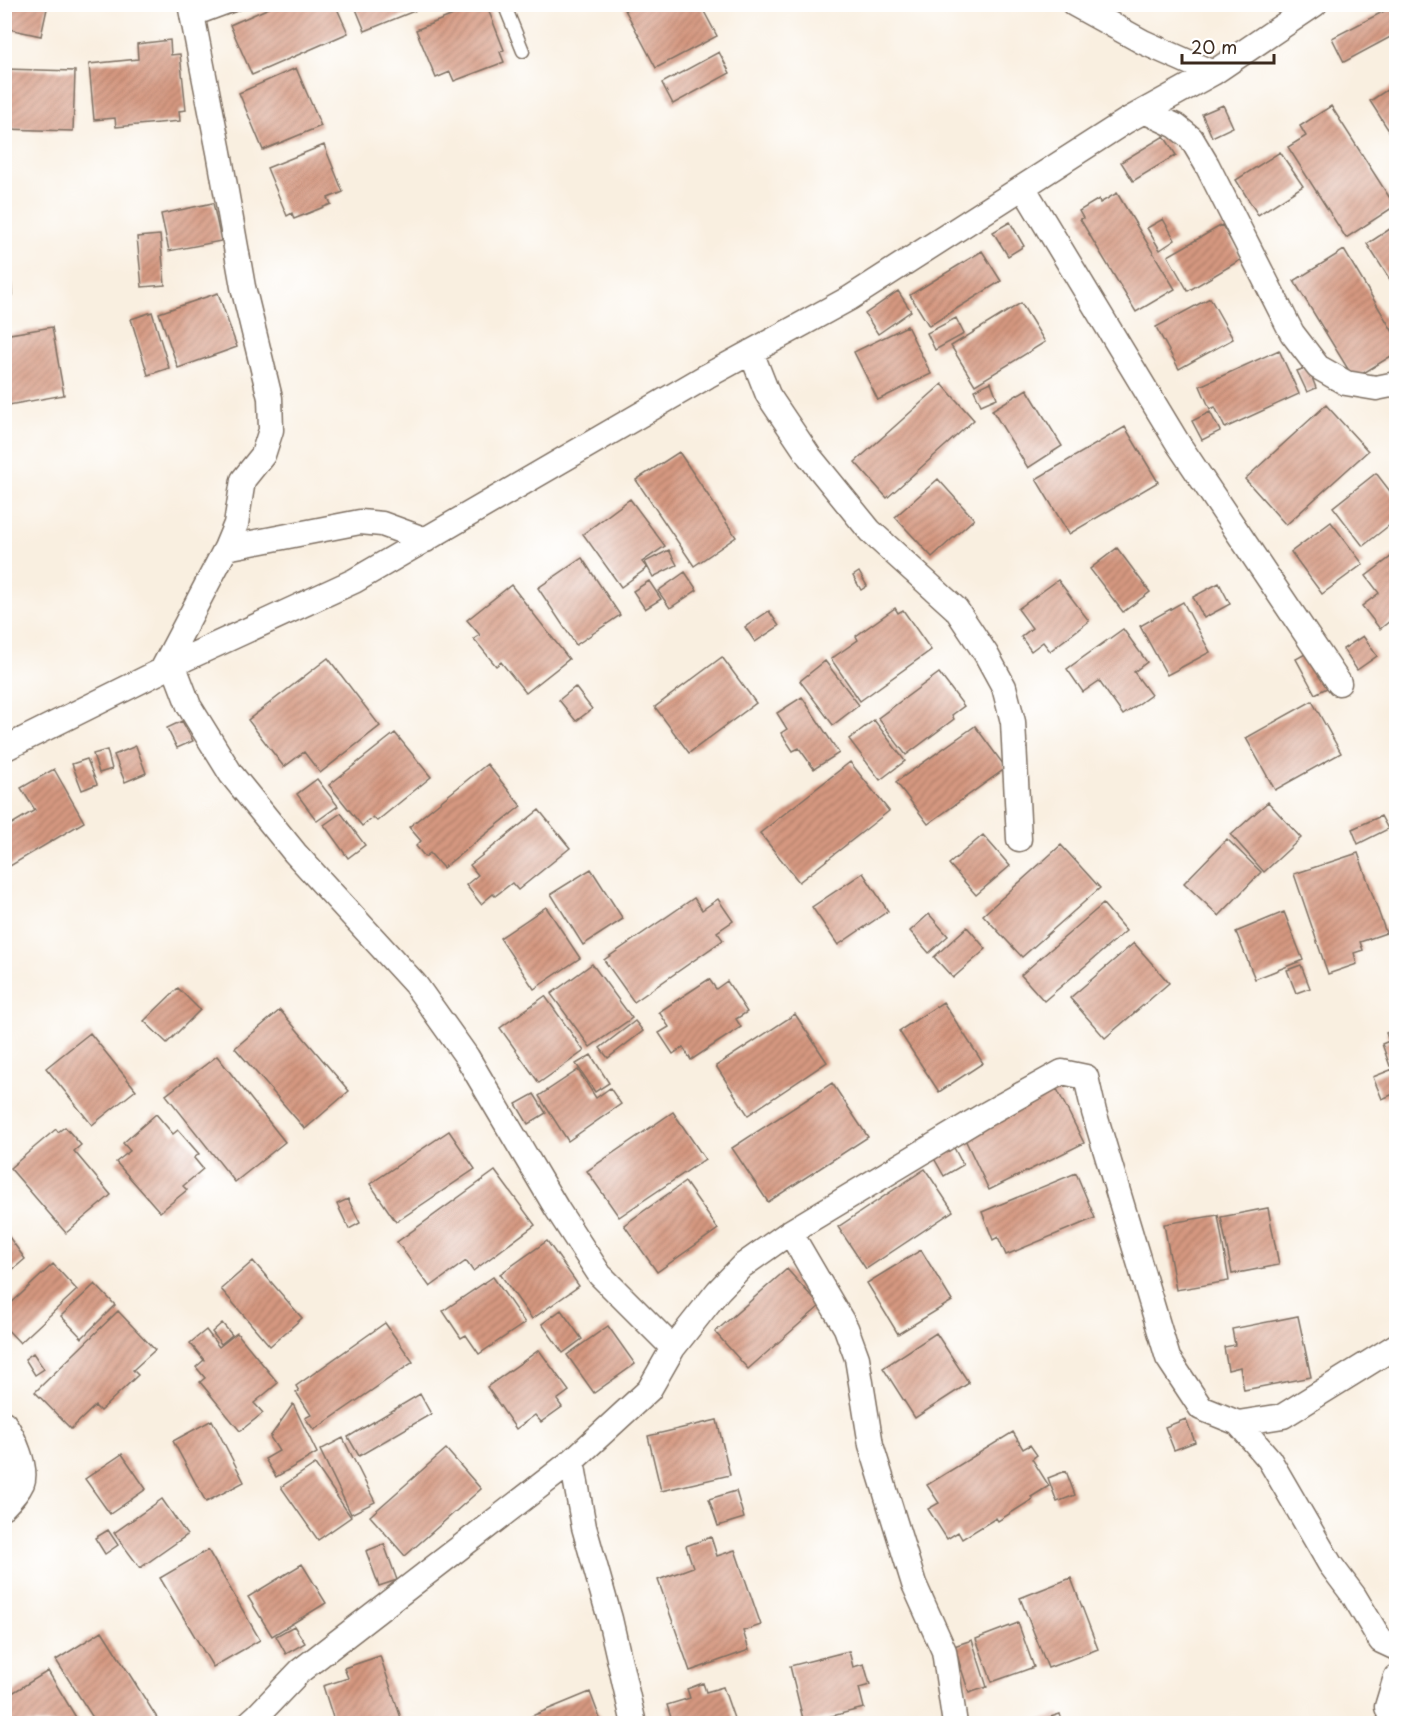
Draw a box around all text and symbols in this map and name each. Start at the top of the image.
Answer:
scale bar [1182,27,1274,65]
text: 20 m [1191,33,1237,60]

